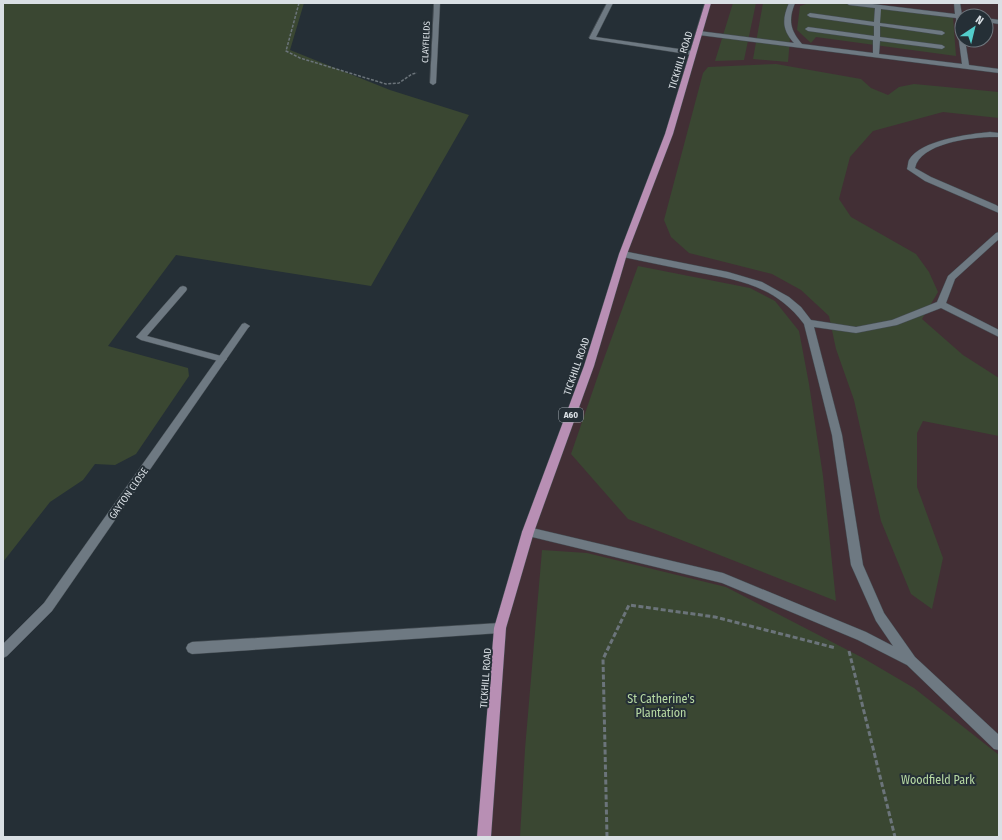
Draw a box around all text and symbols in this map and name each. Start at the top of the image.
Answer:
north arrow [954,8,994,48]
text: N [973,13,986,27]
street label: CLAYFIELDS [420,20,432,63]
street label: TICKHILL ROAD [666,30,696,91]
street label: TICKHILL ROAD [561,336,592,397]
road number: A60 [559,408,583,422]
street label: GAYTON CLOSE [107,466,151,521]
street label: TICKHILL ROAD [478,647,494,708]
park label: St Catherine's Plantation [627,692,695,720]
park label: Woodfield Park [901,773,975,787]

